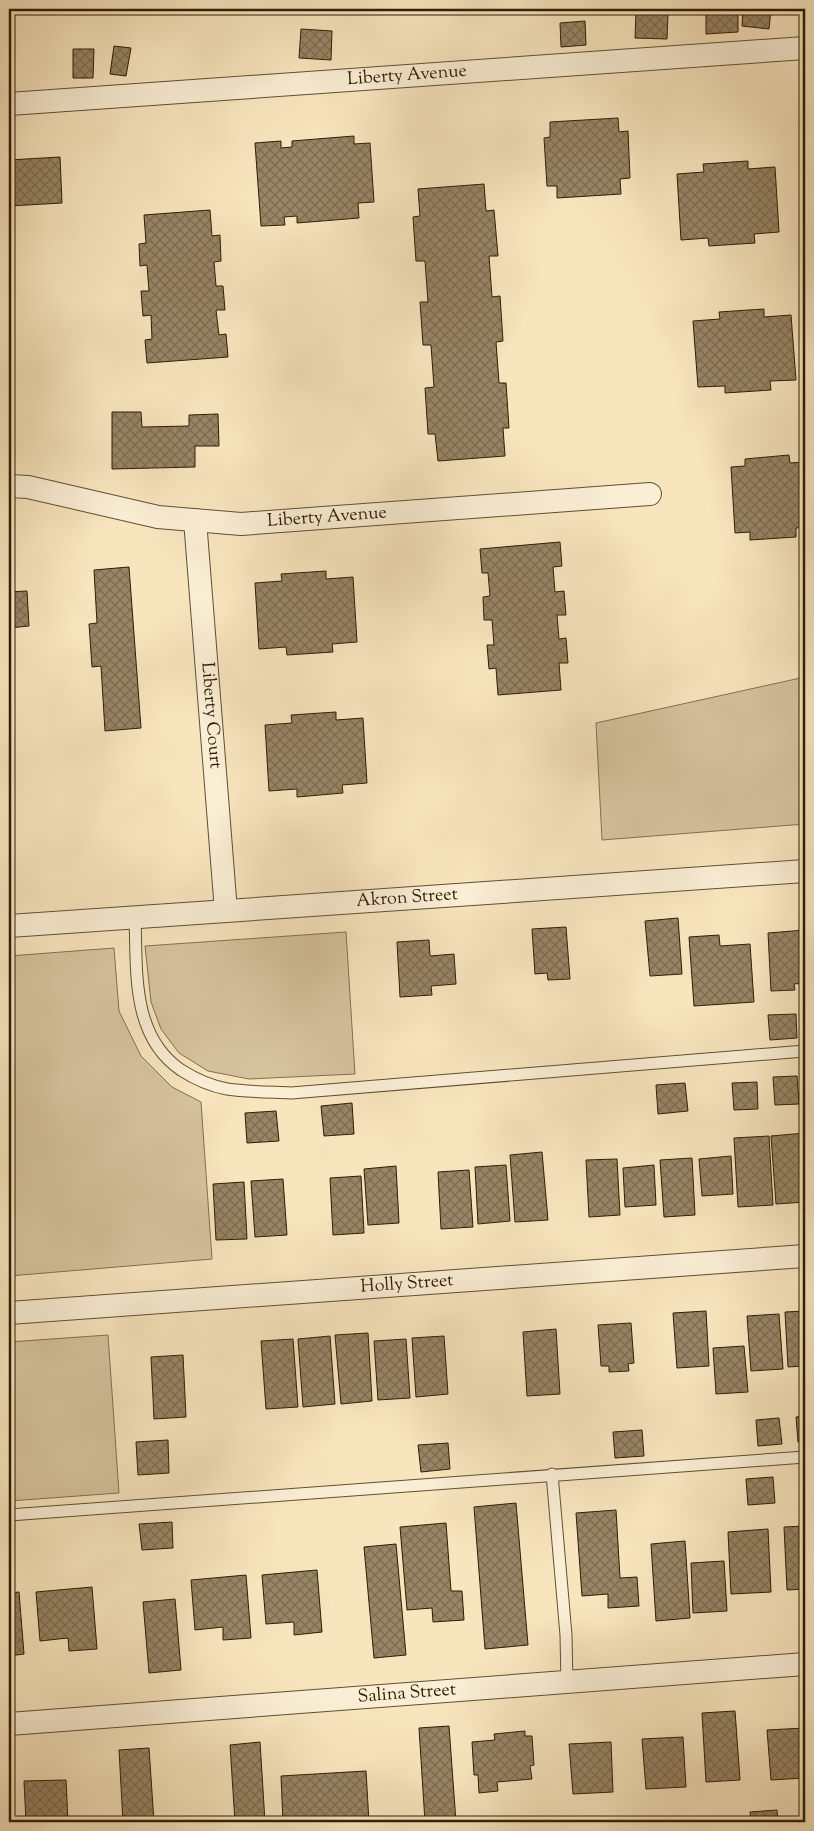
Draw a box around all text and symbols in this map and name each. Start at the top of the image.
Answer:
street label: Liberty Avenue [346,59,468,93]
street label: Liberty Avenue [266,500,388,535]
street label: Liberty Court [193,661,228,770]
street label: Akron Street [355,882,459,915]
street label: Holly Street [360,1268,454,1301]
street label: Salina Street [357,1677,457,1711]

